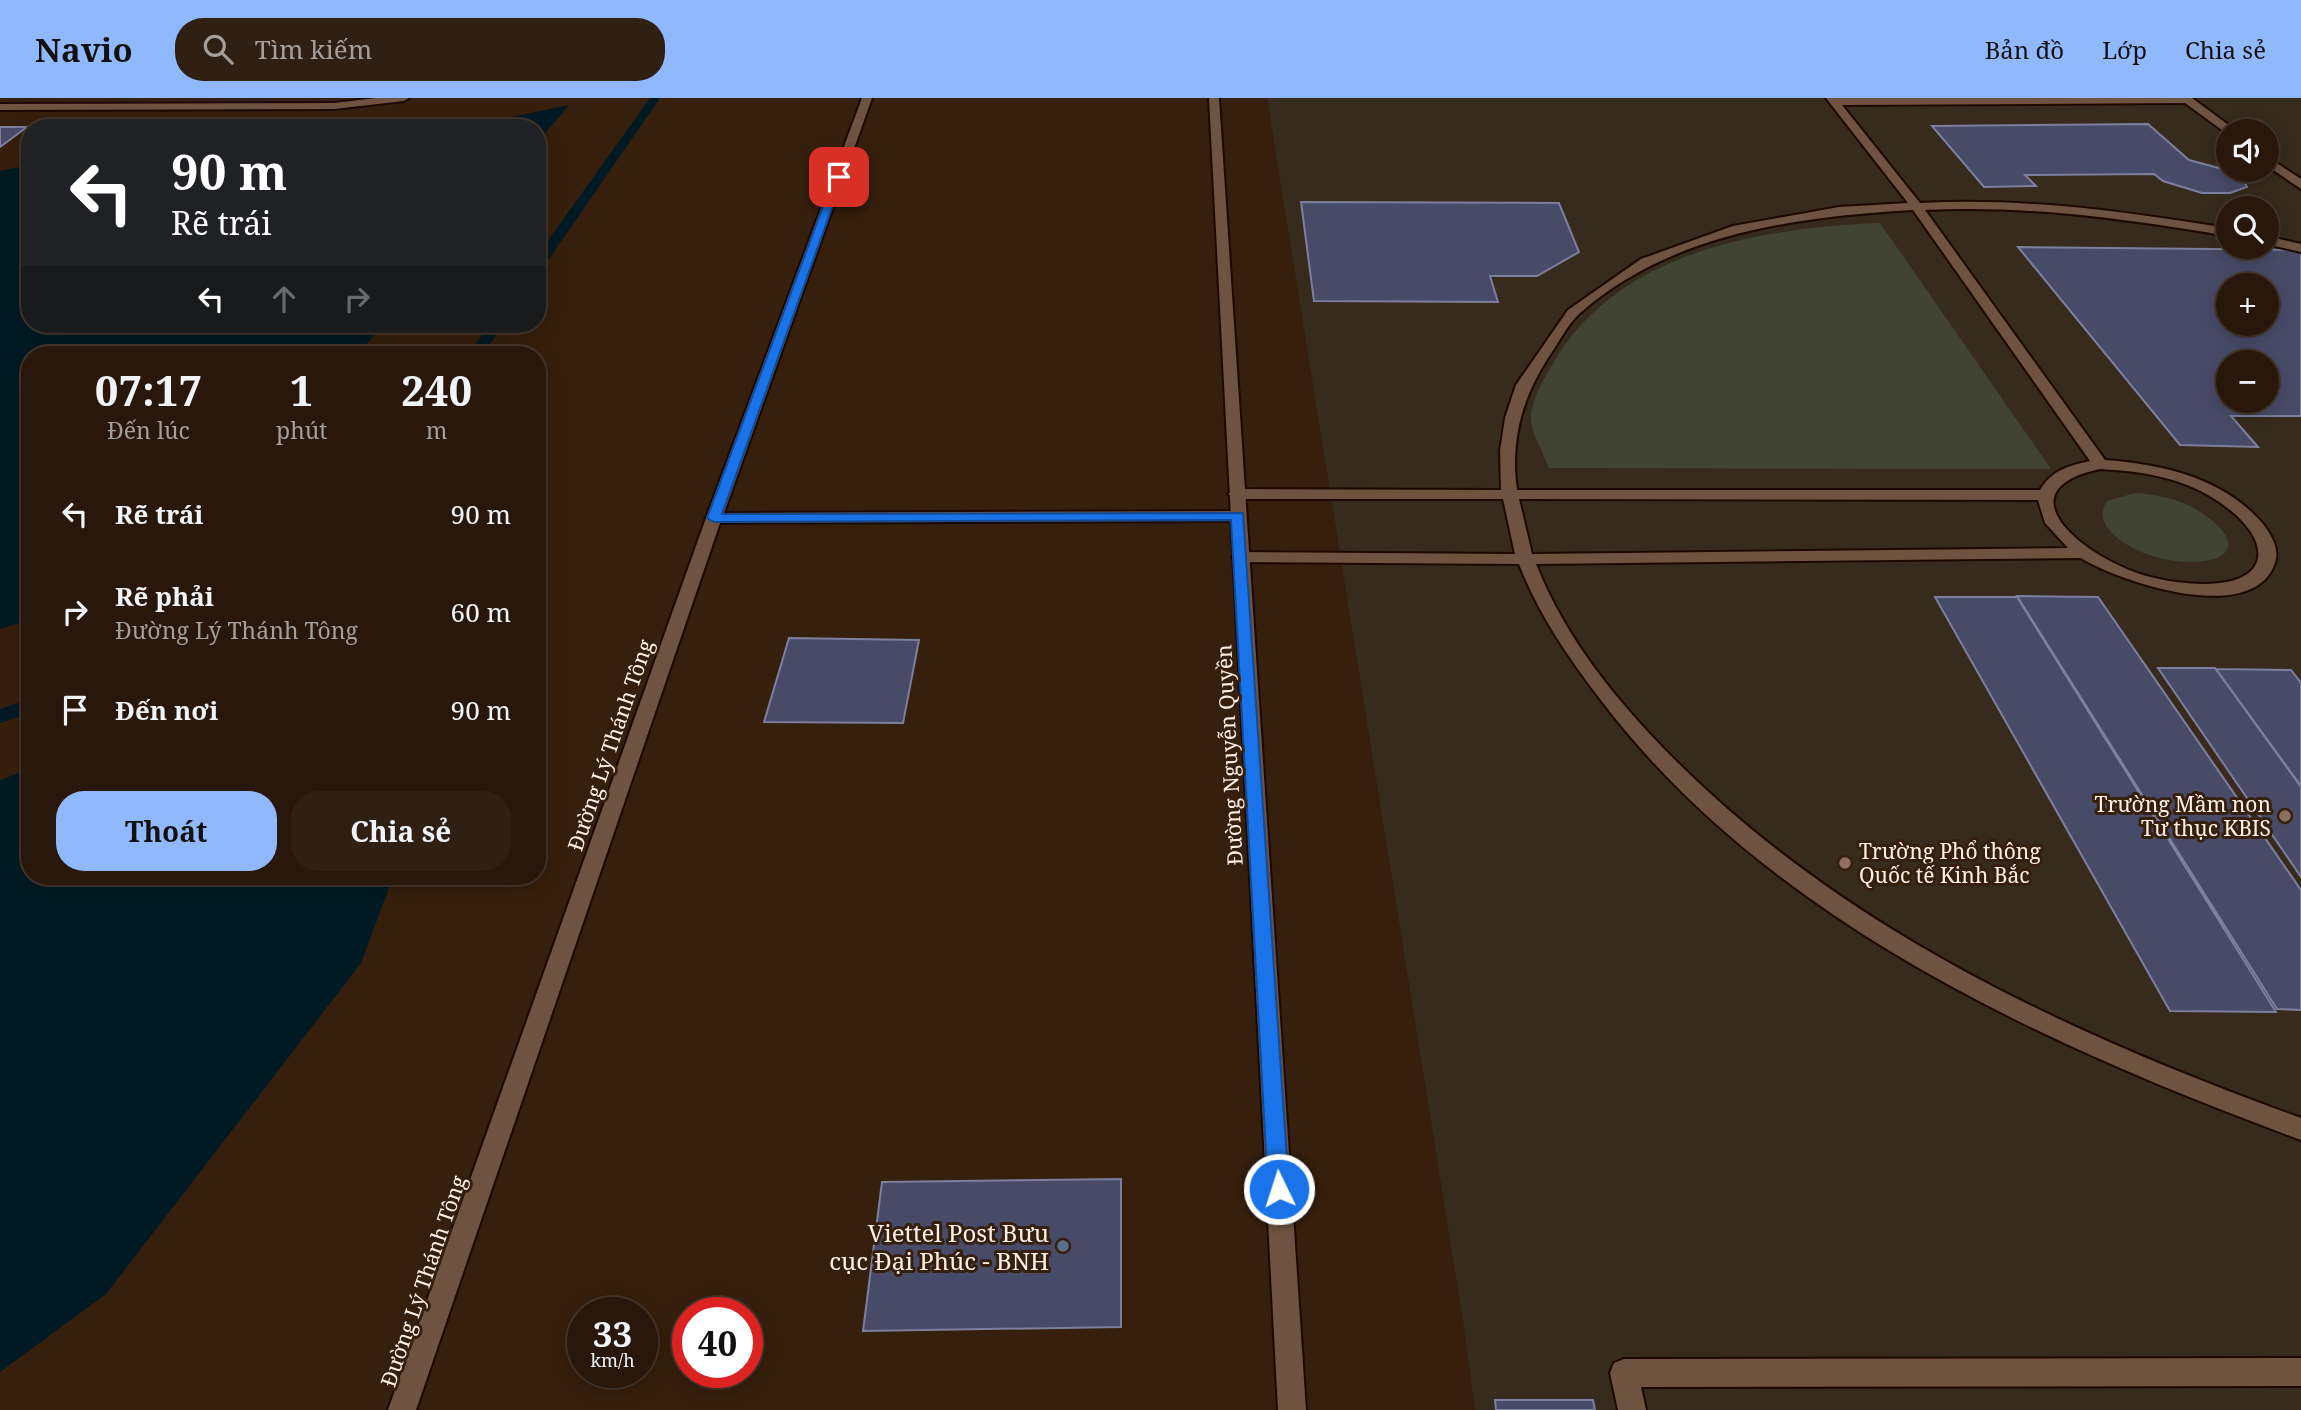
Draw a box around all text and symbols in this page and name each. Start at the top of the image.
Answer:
search box [175,18,665,81]
text: Navio [35,27,133,72]
icon: search [199,30,237,68]
text: Tìm kiếm [255,31,372,67]
text: Bản đồ [1985,33,2064,66]
text: Lớp [2102,33,2147,66]
text: Chia sẻ [2185,33,2266,66]
map controls [2216,119,2279,413]
button: sound [2216,119,2279,182]
text: 90 m [171,138,287,204]
icon: left [56,147,147,238]
pin [809,147,869,207]
icon: arrive [820,158,858,196]
button: search [2216,196,2279,259]
text: Rẽ trái [171,201,271,244]
button: + [2216,273,2279,336]
icon: left [192,280,230,318]
icon: ahead [265,280,303,318]
icon: right [338,280,376,318]
button: − [2216,350,2279,413]
text: 07:17 [95,361,202,418]
text: 1 [290,361,314,418]
text: 240 [401,361,472,418]
text: Đến lúc [107,414,190,446]
text: phút [276,414,327,446]
text: m [426,414,448,446]
icon: left [56,495,94,533]
text: Rẽ trái [115,496,204,532]
text: 90 m [451,496,511,532]
text: Rẽ phải [115,578,214,614]
icon: right [56,593,94,631]
text: 60 m [451,594,511,630]
text: Đường Lý Thánh Tông [115,614,358,646]
street label: Đường Lý Thánh Tông [561,635,660,854]
street label: Đường Nguyễn Quyền [1209,644,1249,866]
icon: arrive [56,691,94,729]
text: Đến nơi [115,692,218,728]
text: 90 m [451,692,511,728]
place label: Trường Mầm non Tư thục KBIS [2095,790,2271,842]
button: Thoát [56,791,277,871]
button: Chia sẻ [291,791,511,871]
marker: Trường Mầm non Tư thục KBIS [2277,808,2293,824]
place label: Trường Phổ thông Quốc tế Kinh Bắc [1859,837,2041,889]
marker: Trường Phổ thông Quốc tế Kinh Bắc [1837,855,1853,871]
position arrow [1242,1152,1316,1226]
street label: Đường Lý Thánh Tông [374,1171,473,1390]
place label: Viettel Post Bưu cục Đại Phúc - BNH [829,1216,1049,1277]
marker: Viettel Post Bưu cục Đại Phúc - BNH [1055,1238,1071,1254]
speed limit sign: 40 [672,1297,763,1388]
text: 33 [593,1310,632,1357]
text: km/h [590,1348,635,1372]

